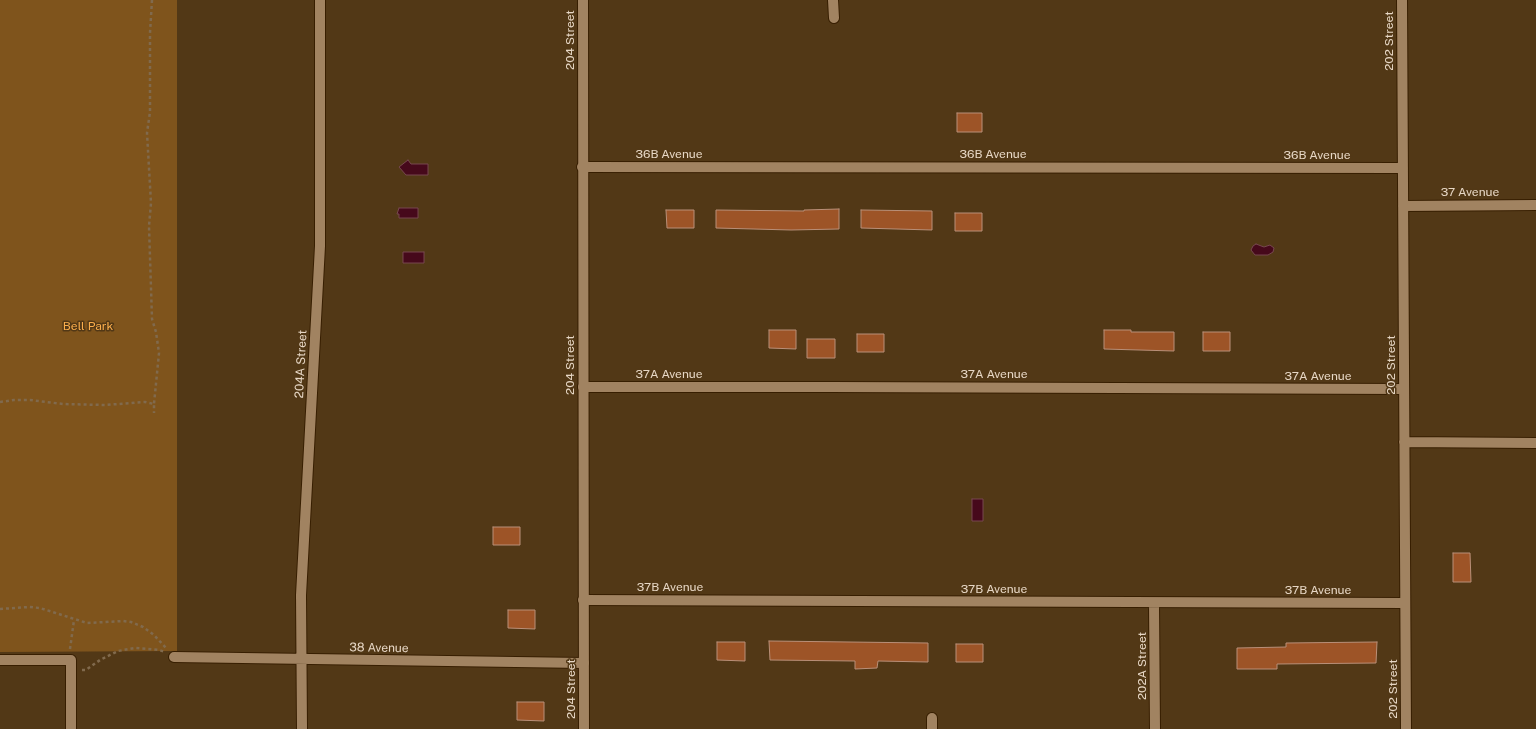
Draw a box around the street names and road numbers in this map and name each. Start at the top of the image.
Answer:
street label: 204 Street [563,10,577,70]
street label: 202 Street [1382,11,1396,71]
street label: 36B Avenue [635,147,703,161]
street label: 36B Avenue [959,147,1027,161]
street label: 36B Avenue [1283,148,1351,162]
street label: 37 Avenue [1441,185,1499,199]
street label: 204A Street [292,329,310,399]
street label: 204 Street [563,335,577,395]
street label: 202 Street [1384,335,1398,395]
street label: 37A Avenue [635,367,703,381]
street label: 37A Avenue [960,367,1028,381]
street label: 37A Avenue [1284,369,1352,383]
street label: 37B Avenue [637,580,703,594]
street label: 37B Avenue [961,582,1027,596]
street label: 37B Avenue [1285,583,1351,597]
street label: 202A Street [1135,632,1149,700]
street label: 38 Avenue [349,640,409,656]
street label: 204 Street [564,659,578,719]
street label: 202 Street [1386,659,1400,719]

